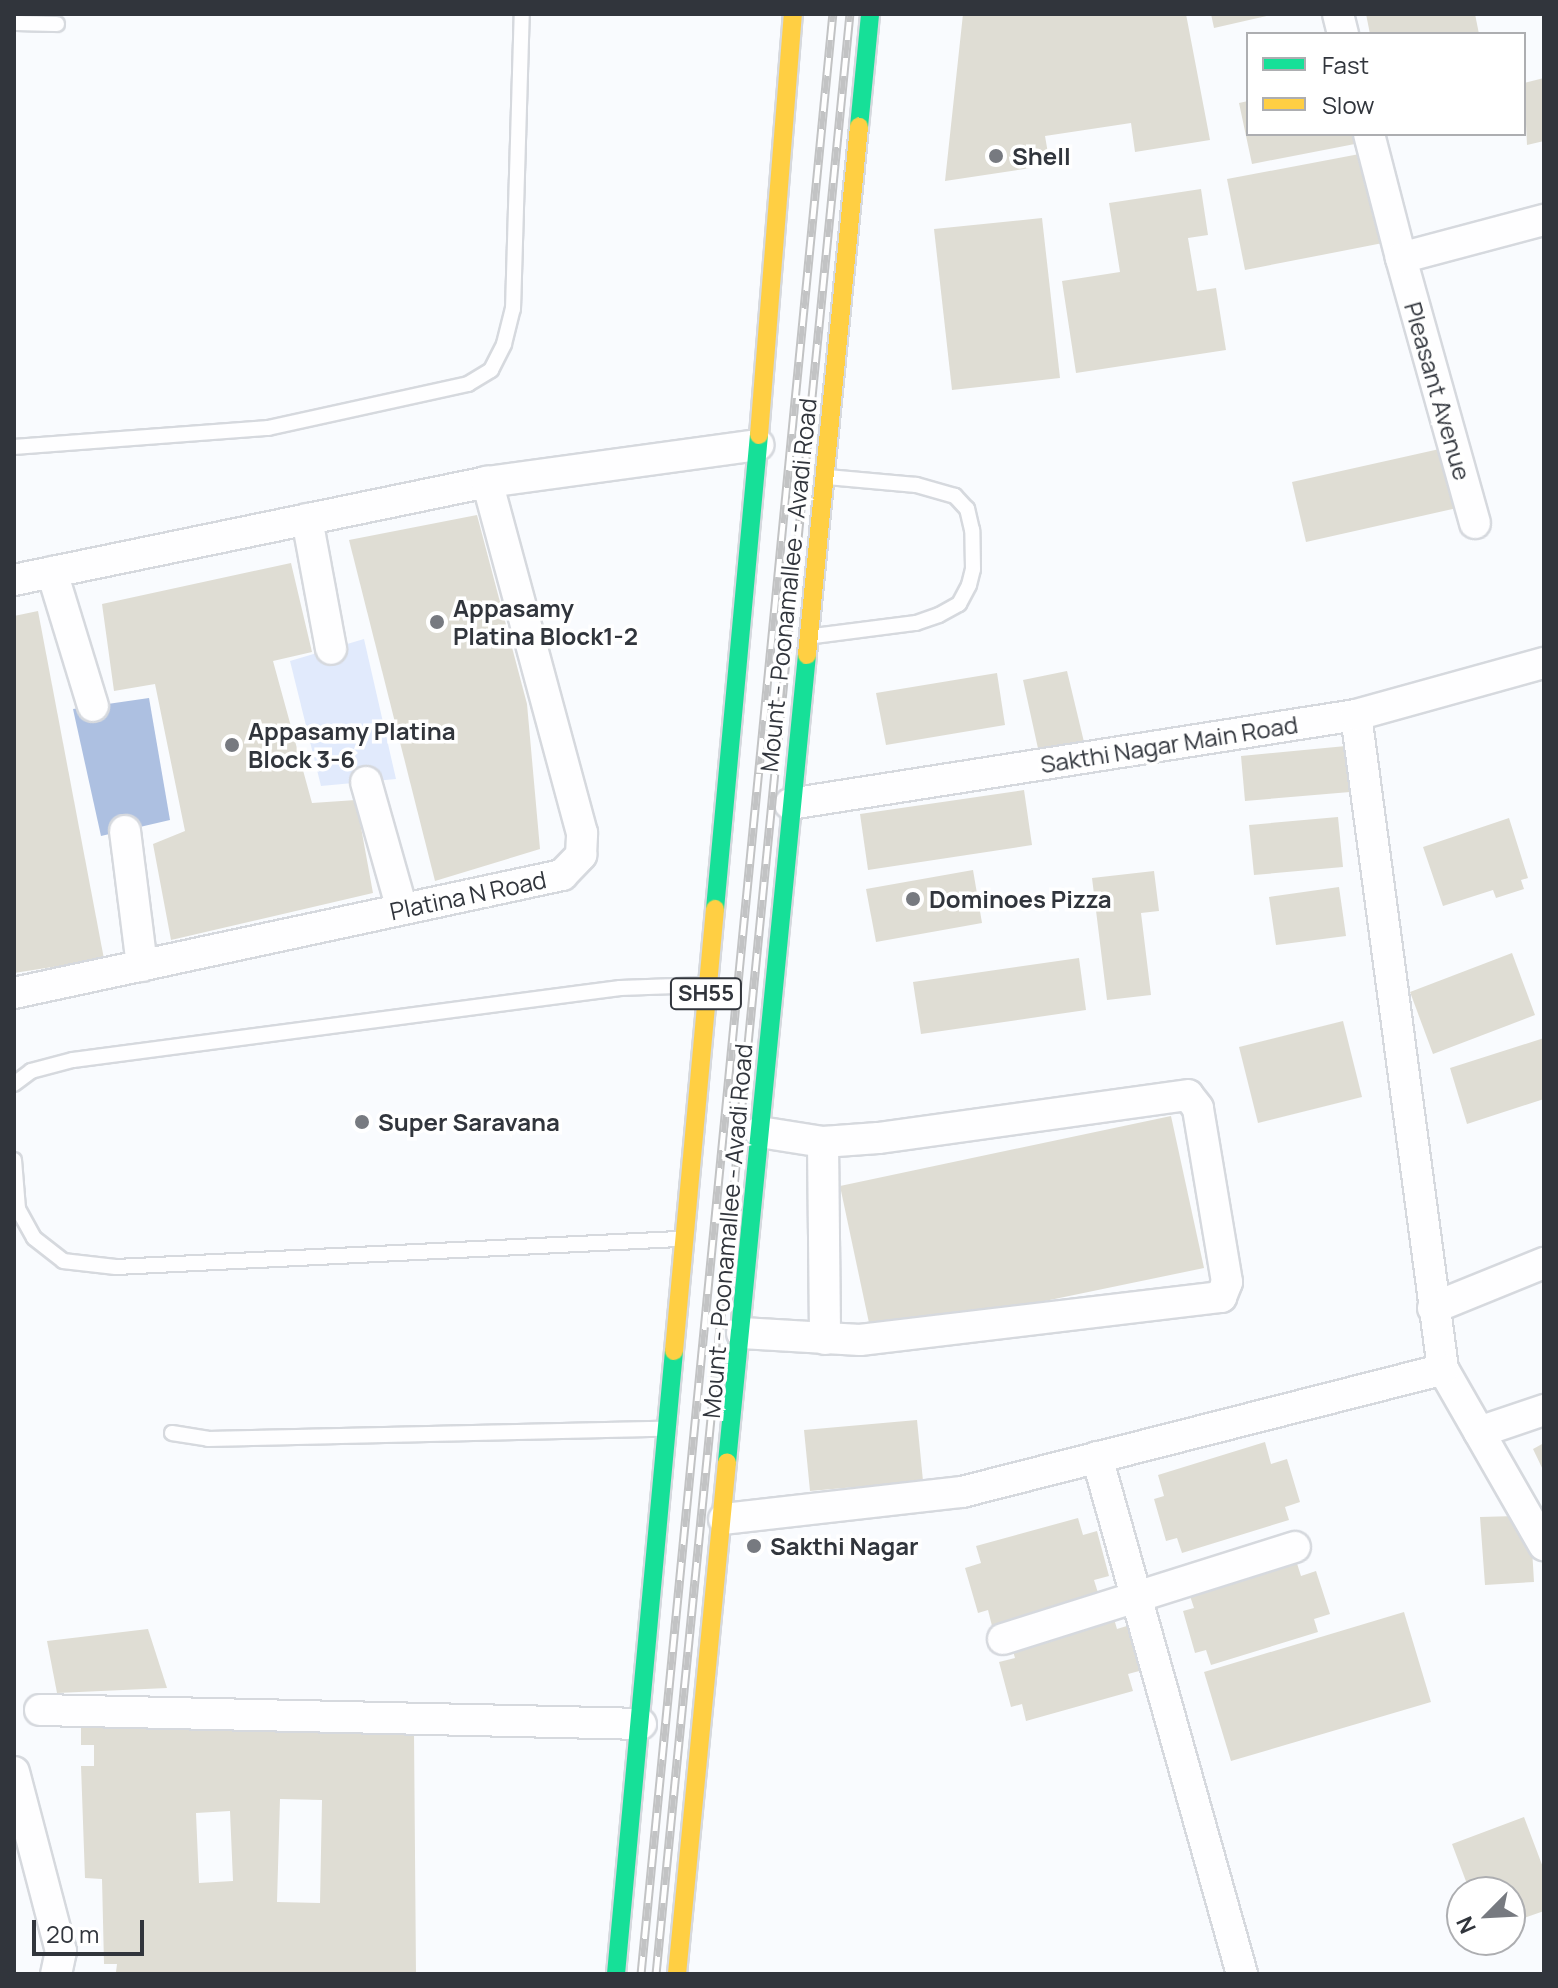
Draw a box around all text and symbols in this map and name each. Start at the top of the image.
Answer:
legend [1246,32,1526,136]
text: Fast [1322,48,1369,81]
text: Slow [1322,88,1375,121]
place label: Shell [1012,142,1071,170]
marker: Shell [987,147,1005,165]
street label: Pleasant Avenue [1399,299,1477,483]
street label: Mount - Poonamallee - Avadi Road [754,397,822,773]
place label: Appasamy Platina Block1-2 [453,594,638,650]
marker: Appasamy Platina Block1-2 [428,613,446,631]
street label: Sakthi Nagar Main Road [1038,709,1300,779]
place label: Appasamy Platina Block 3-6 [248,717,455,773]
marker: Appasamy Platina Block 3-6 [223,736,241,754]
street label: Platina N Road [387,864,549,926]
place label: Dominoes Pizza [929,885,1112,913]
marker: Dominoes Pizza [904,890,922,908]
road number: SH55 [668,976,744,1012]
street label: Mount - Poonamallee - Avadi Road [696,1043,758,1419]
place label: Super Saravana [378,1108,560,1136]
marker: Super Saravana [353,1113,371,1131]
place label: Sakthi Nagar [770,1532,919,1560]
marker: Sakthi Nagar [745,1537,763,1555]
north arrow [1446,1876,1526,1956]
scale bar [36,1904,148,1954]
text: N [1449,1912,1483,1938]
text: 20 m [46,1917,99,1950]

